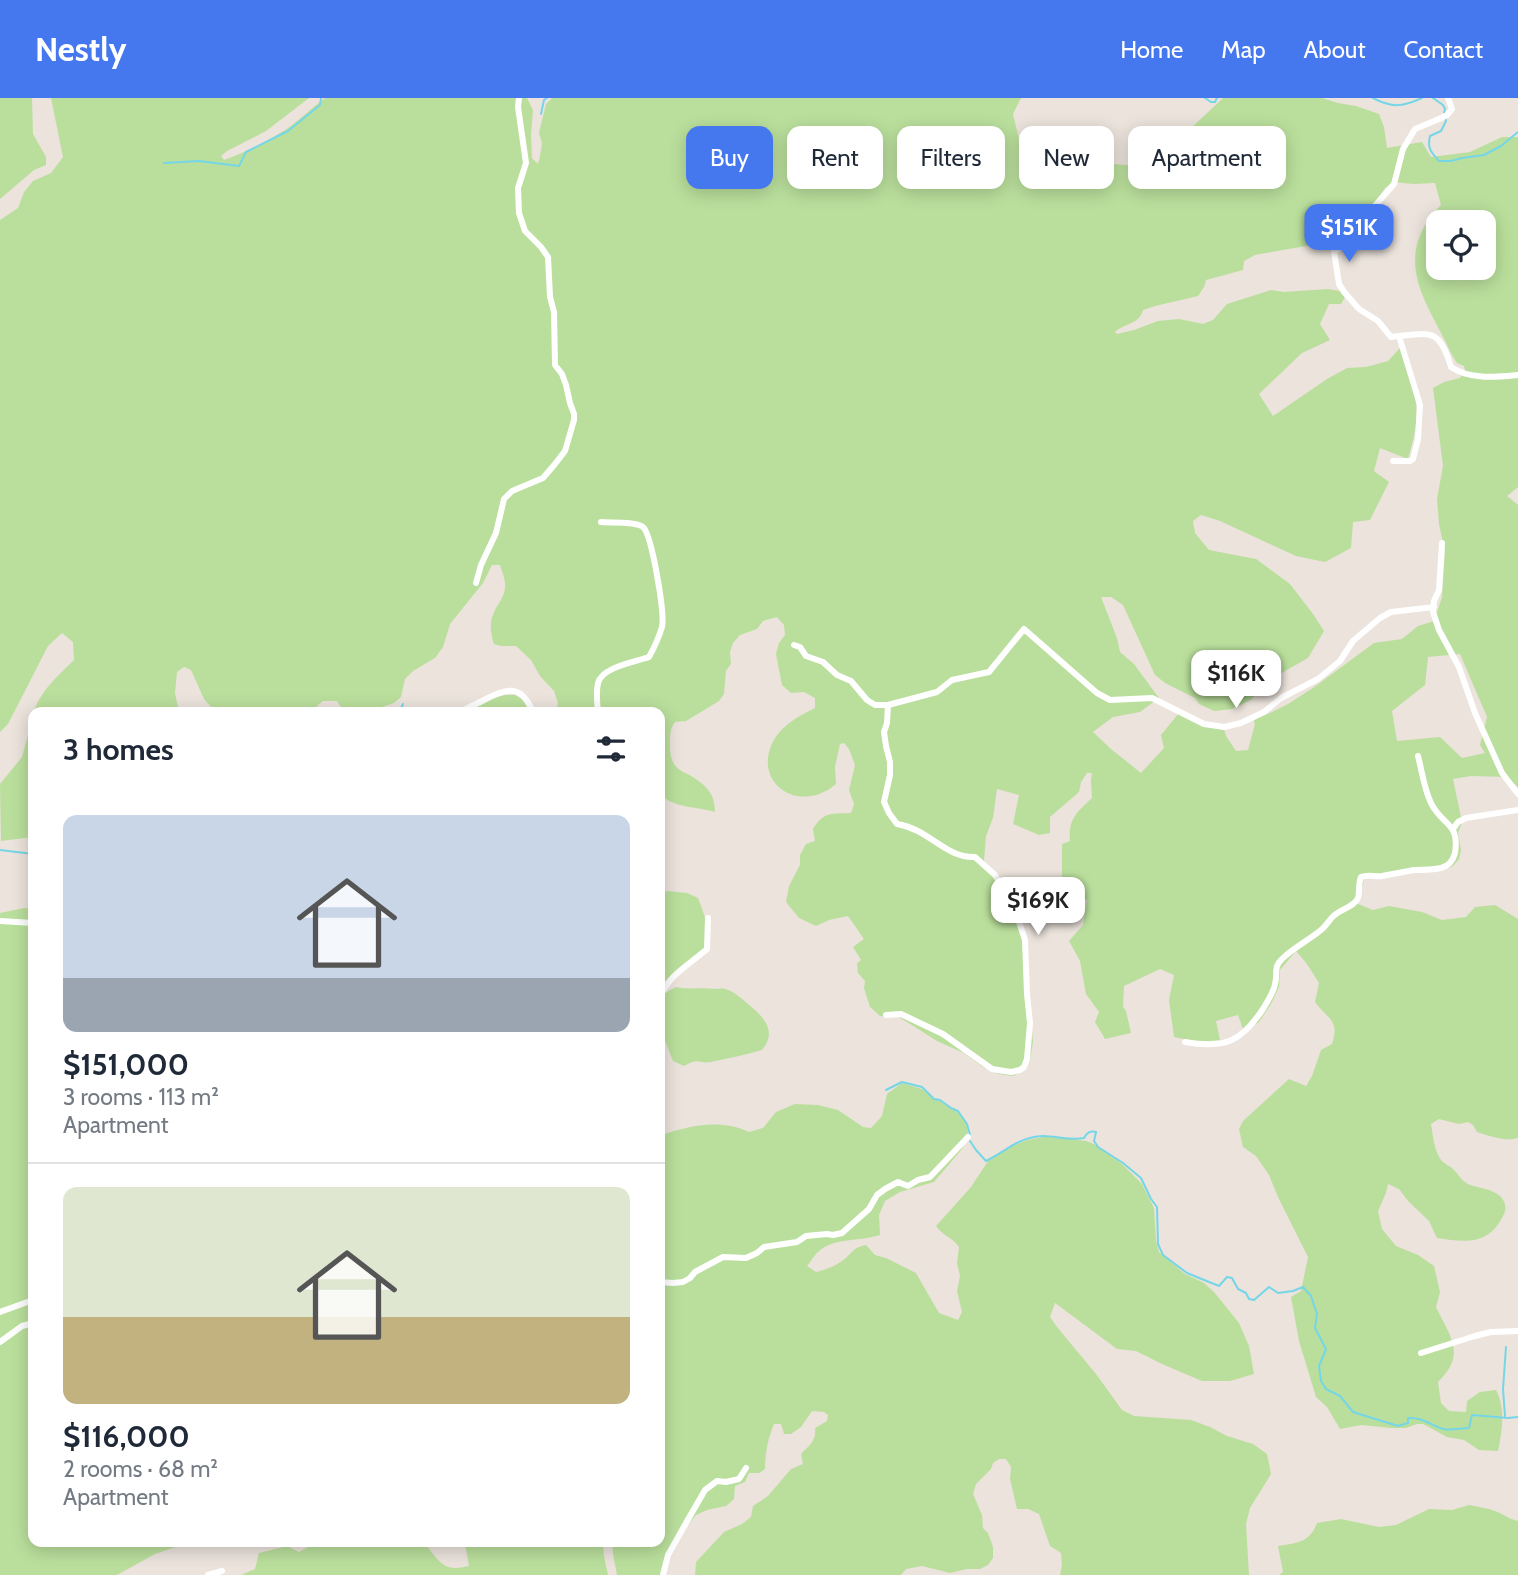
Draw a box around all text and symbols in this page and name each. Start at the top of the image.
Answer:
text: Nestly [35,29,126,69]
text: Home [1120,35,1183,64]
text: Map [1221,35,1266,64]
text: About [1304,35,1366,64]
text: Contact [1404,35,1483,64]
chip: Buy [686,126,773,189]
chip: Rent [787,126,883,189]
chip: Filters [897,126,1005,189]
chip: New [1019,126,1114,189]
chip: Apartment [1128,126,1286,189]
pin: $151K [1300,204,1398,264]
map controls [1426,210,1496,280]
button: locate [1426,210,1496,280]
text: $151K [1320,213,1378,241]
pin: $116K [1187,650,1285,710]
text: $116K [1207,659,1265,687]
icon: filters [592,730,630,768]
text: 3 homes [63,731,174,768]
icon: home [284,860,410,986]
pin: $169K [989,878,1087,937]
text: $169K [1007,886,1069,914]
text: $151,000 [63,1046,189,1083]
text: 3 rooms · 113 m² [63,1083,219,1111]
text: Apartment [63,1111,168,1139]
icon: home [284,1232,410,1358]
text: $116,000 [63,1418,190,1455]
text: 2 rooms · 68 m² [63,1455,218,1483]
text: Apartment [63,1483,168,1511]

